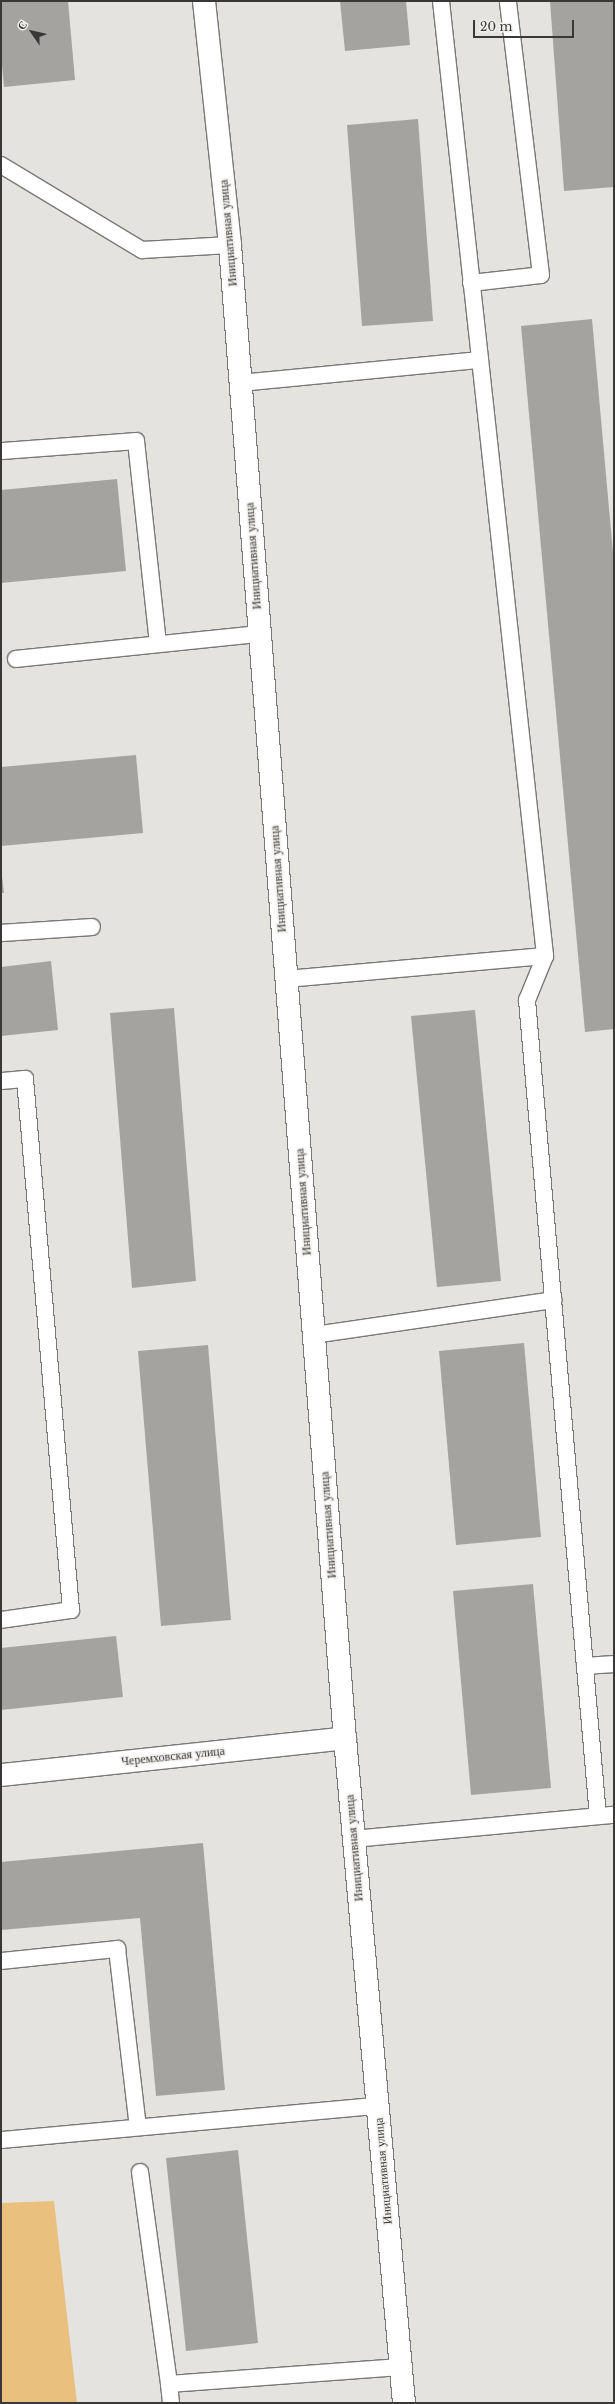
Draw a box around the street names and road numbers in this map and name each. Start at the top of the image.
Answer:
street label: Инициативная улица [216,179,240,287]
street label: Инициативная улица [242,502,264,610]
street label: Инициативная улица [267,825,289,933]
street label: Инициативная улица [292,1148,314,1256]
street label: Инициативная улица [317,1471,339,1579]
street label: Черемховская улица [120,1743,226,1769]
street label: Инициативная улица [342,1794,366,1902]
street label: Инициативная улица [371,2117,395,2225]

